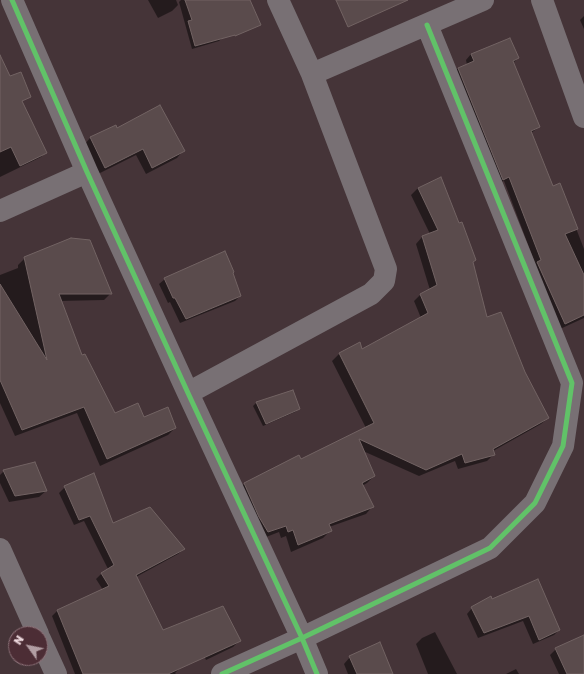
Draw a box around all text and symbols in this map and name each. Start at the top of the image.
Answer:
north arrow [8,626,48,666]
text: N [11,633,26,647]

